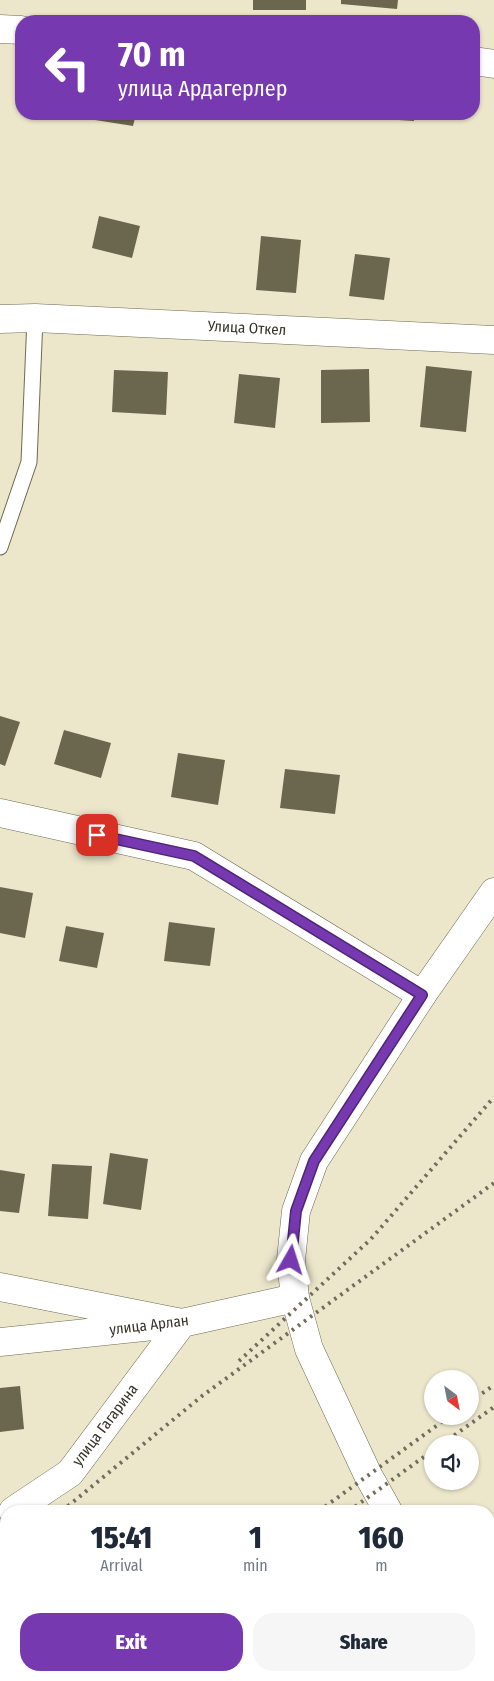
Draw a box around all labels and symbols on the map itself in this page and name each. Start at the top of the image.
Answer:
street label: Улица Откел [206,317,287,339]
pin [76,814,118,856]
position arrow [264,1233,316,1285]
street label: улица Арлан [108,1311,190,1339]
north arrow [424,1370,479,1425]
street label: улица Гагарина [68,1381,142,1469]

